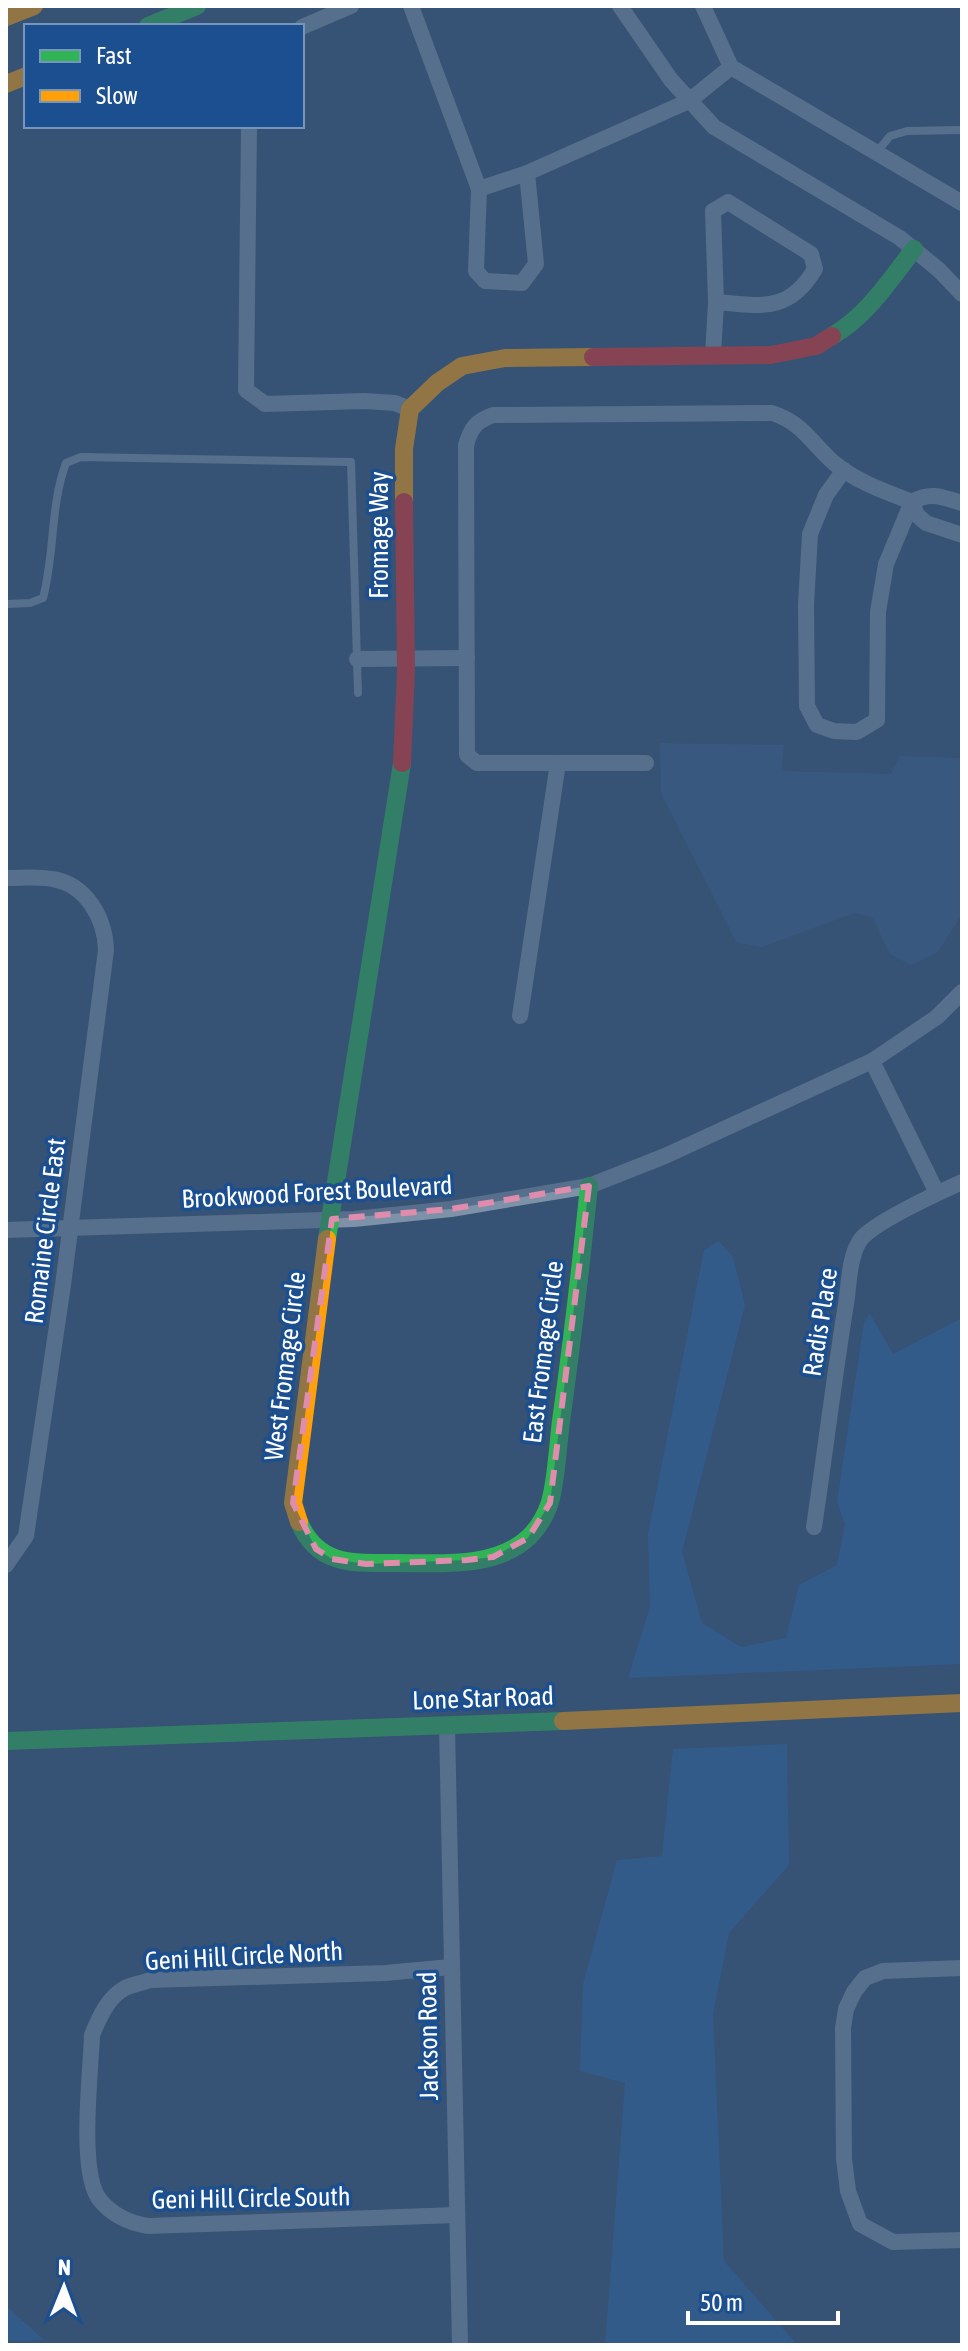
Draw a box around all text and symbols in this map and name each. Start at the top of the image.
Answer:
legend [24,24,304,128]
text: Fast [96,42,132,69]
text: Slow [96,82,138,109]
street label: Fromage Way [364,471,394,599]
street label: Romaine Circle East [19,1136,71,1326]
street label: Brookwood Forest Boulevard [181,1170,453,1214]
street label: East Fromage Circle [517,1259,569,1445]
street label: Radis Place [797,1266,843,1378]
street label: West Fromage Circle [259,1270,311,1462]
street label: Lone Star Road [412,1681,554,1715]
street label: Geni Hill Circle North [144,1936,344,1976]
street label: Jackson Road [412,1971,444,2101]
street label: Geni Hill Circle South [151,2181,351,2215]
north arrow [24,2247,104,2327]
text: N [58,2254,71,2280]
scale bar [688,2275,838,2325]
text: 50 m [700,2289,743,2316]

